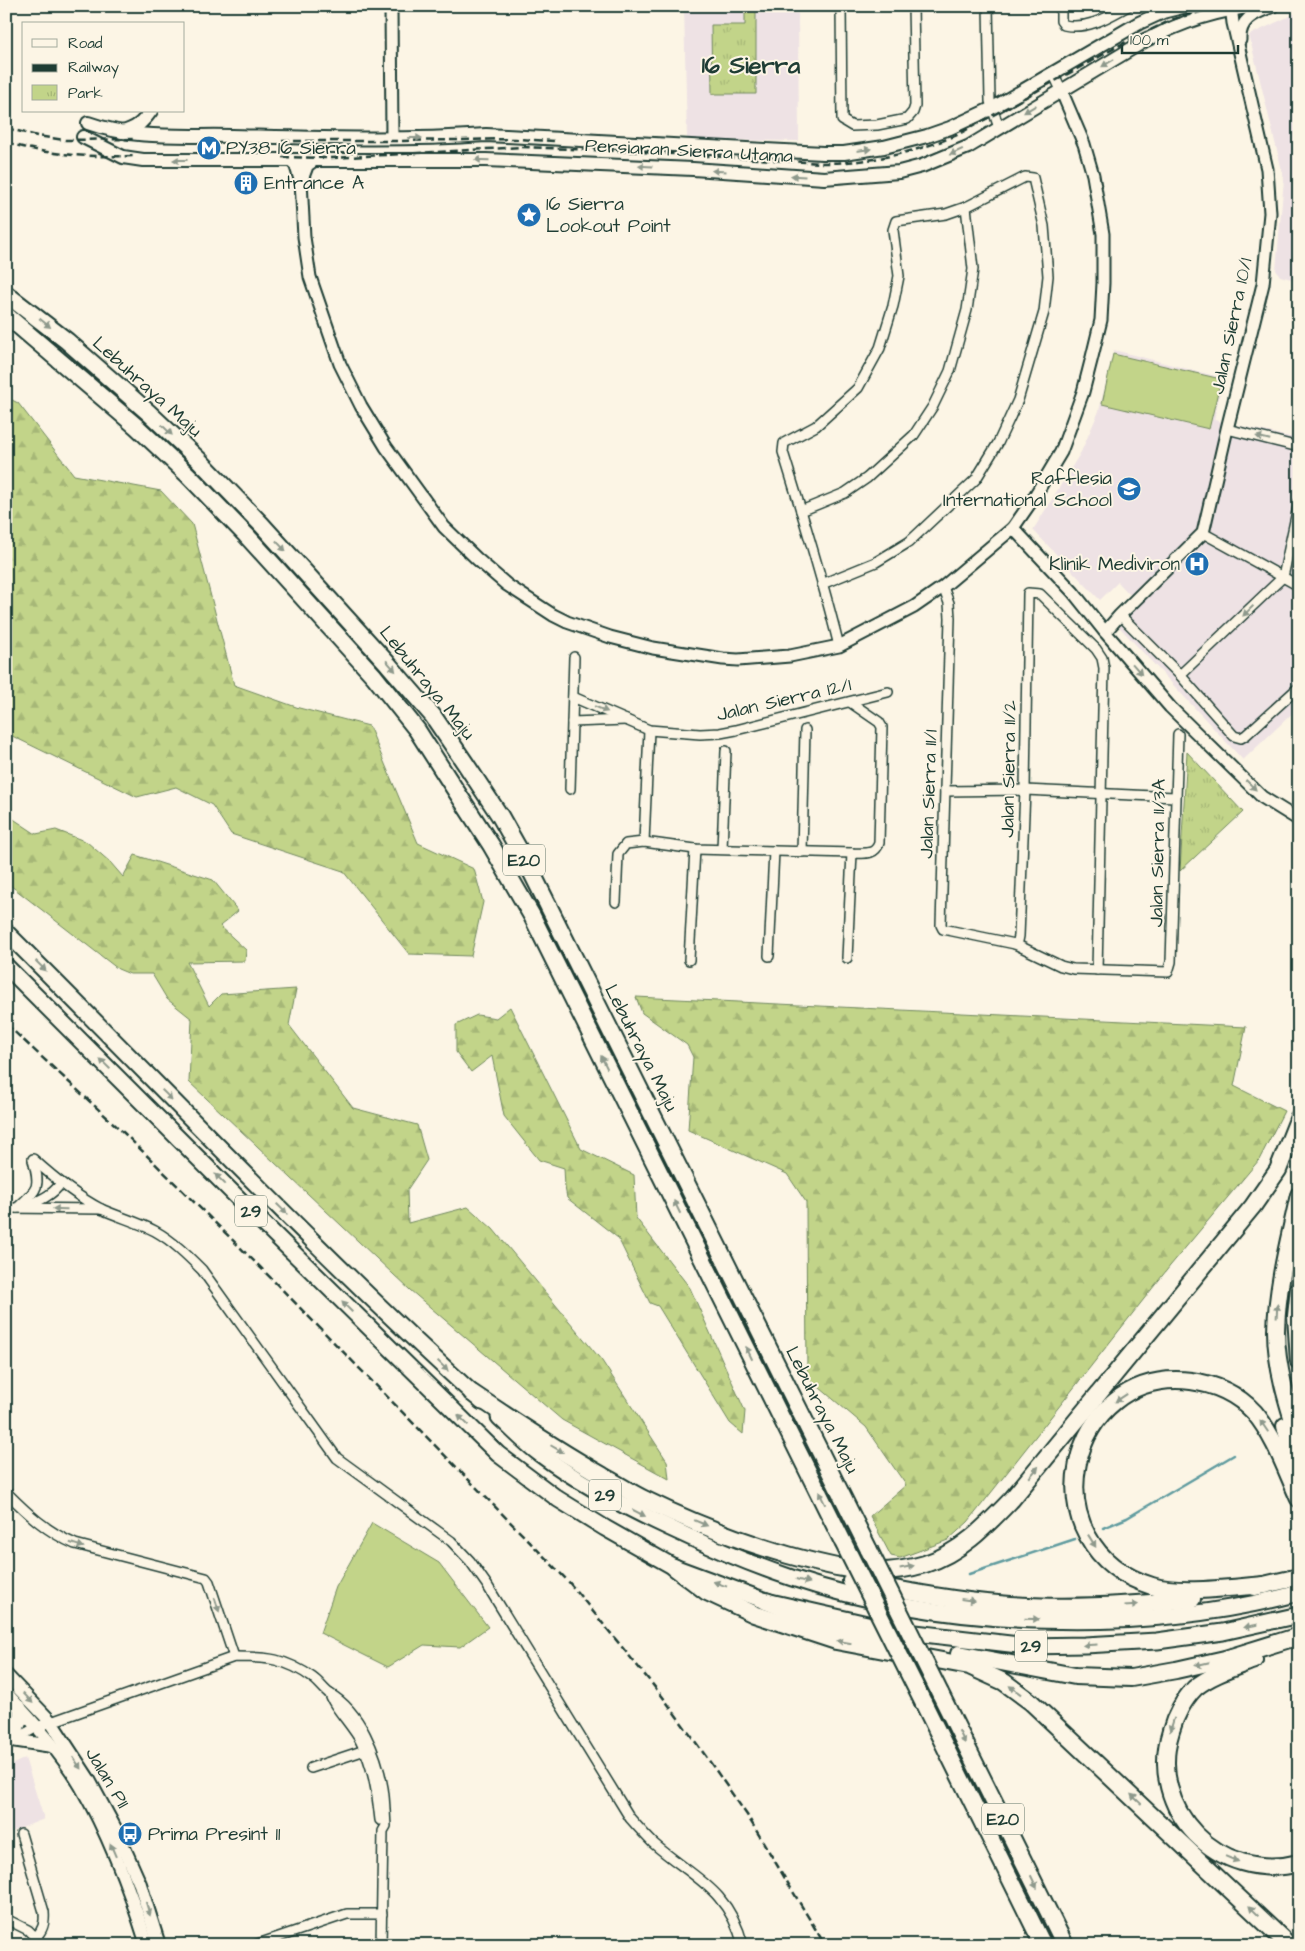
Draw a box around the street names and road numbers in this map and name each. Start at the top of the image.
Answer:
street label: Persiaran Sierra Utama [584,132,794,170]
street label: Jalan Sierra 10/1 [1204,255,1260,397]
street label: Lebuhraya Maju [85,330,208,445]
street label: Lebuhraya Maju [372,620,482,747]
street label: Jalan Sierra 12/1 [714,671,855,729]
street label: Jalan Sierra 11/2 [994,700,1024,838]
street label: Jalan Sierra 11/1 [913,728,945,859]
street label: Jalan Sierra 11/3A [1143,779,1173,927]
road number: E20 [503,844,545,876]
street label: Lebuhraya Maju [596,980,685,1117]
road number: 29 [235,1196,267,1226]
street label: Lebuhraya Maju [777,1342,866,1479]
road number: 29 [589,1480,621,1510]
road number: 29 [1015,1630,1047,1662]
street label: Jalan P11 [78,1743,136,1814]
road number: E20 [982,1804,1024,1835]

